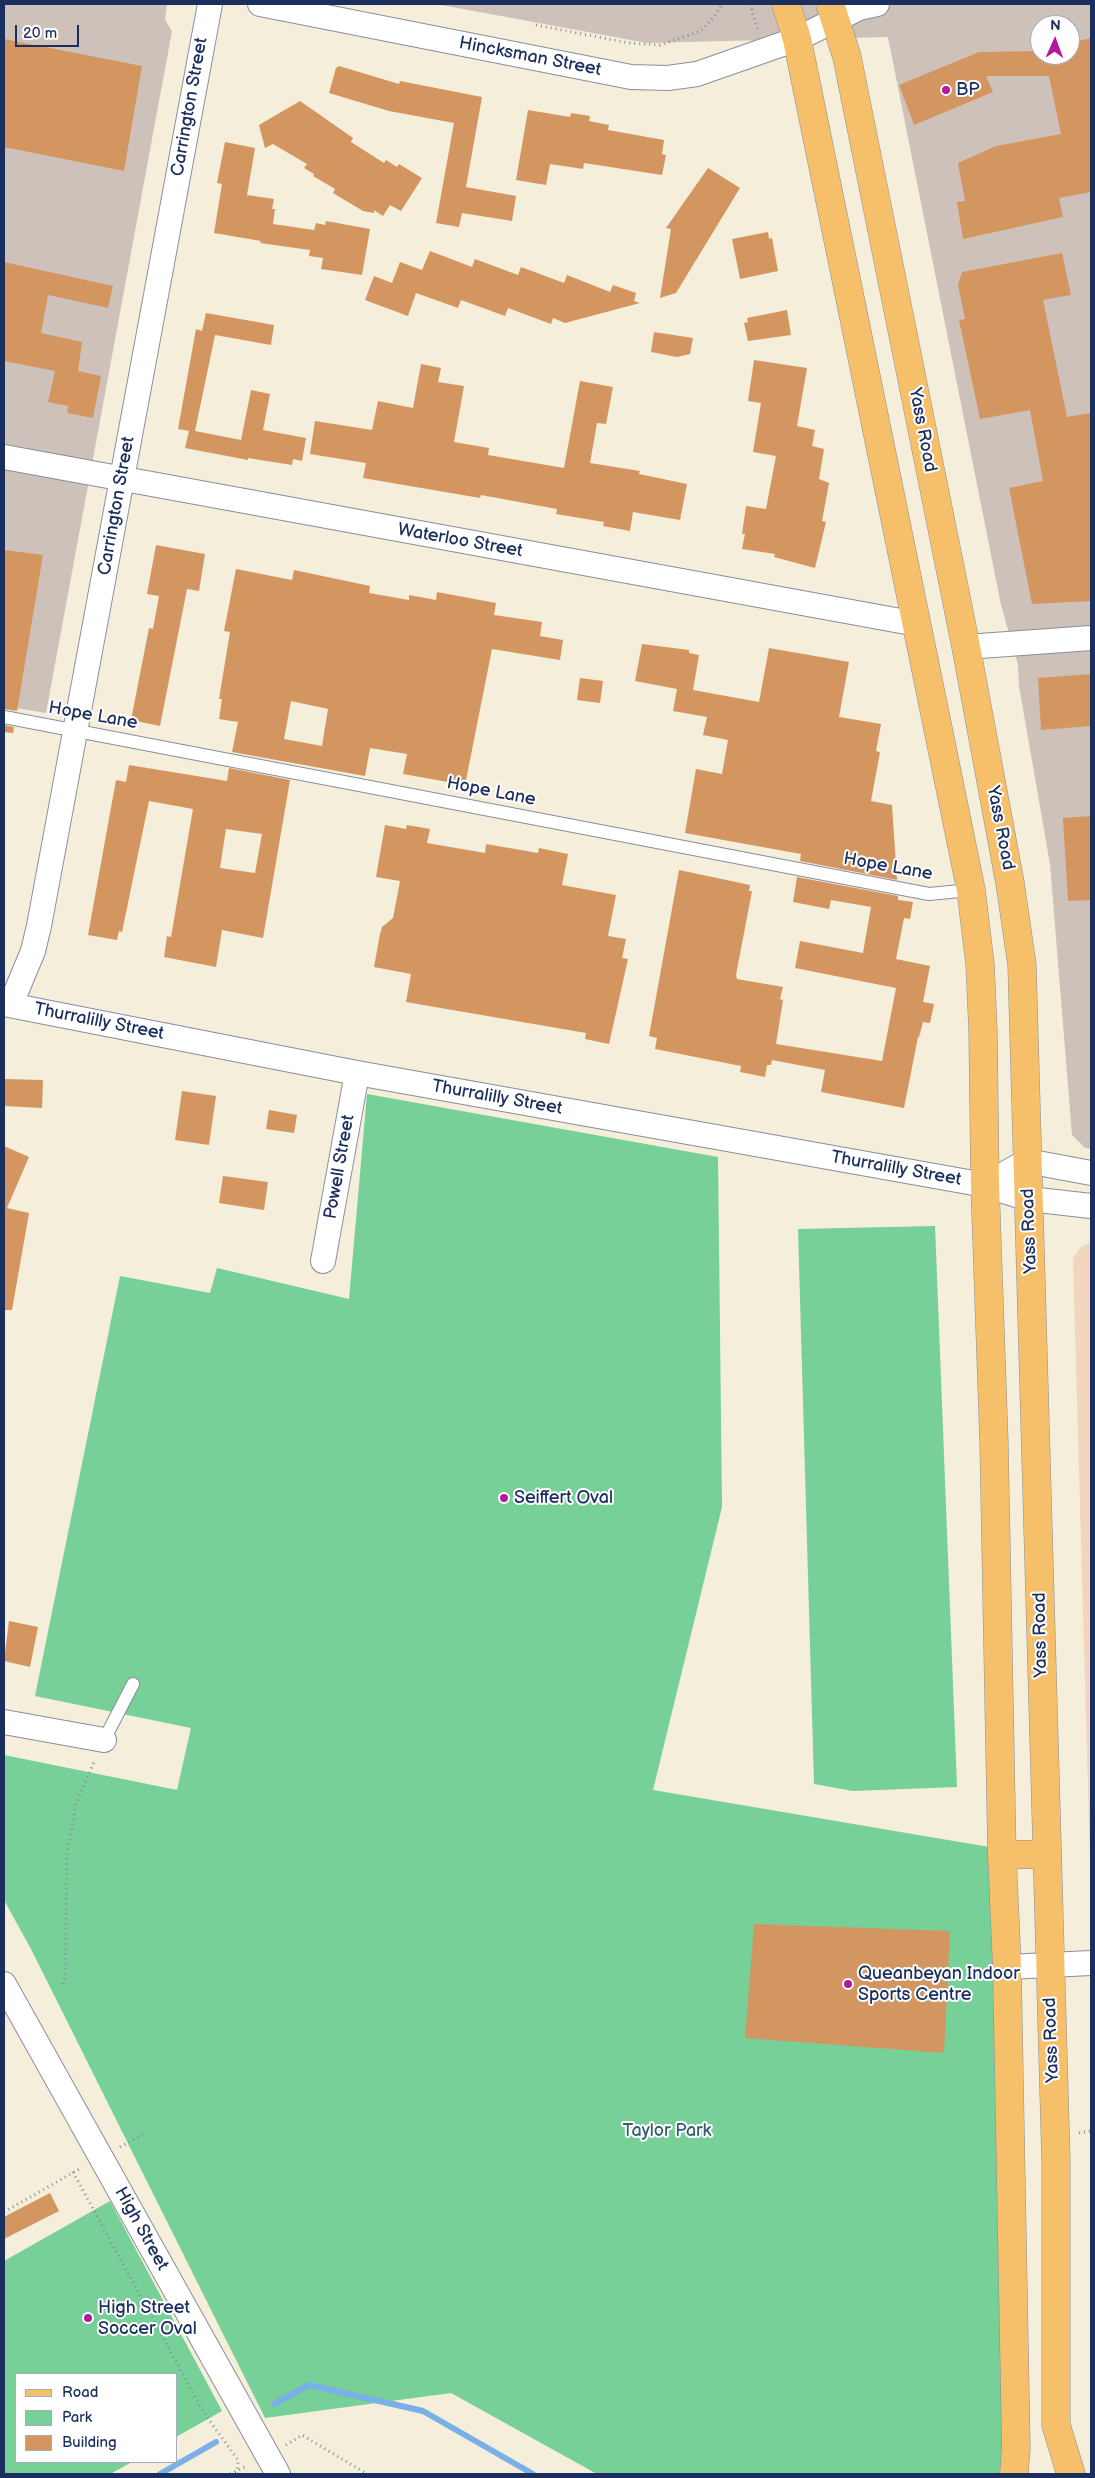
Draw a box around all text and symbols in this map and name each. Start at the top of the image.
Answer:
scale bar [18,15,81,47]
north arrow [1030,15,1080,65]
text: N [1050,17,1061,34]
text: 20 m [23,24,57,43]
street label: Hincksman Street [457,33,603,81]
street label: Carrington Street [167,36,213,178]
place label: BP [956,79,980,101]
marker: BP [940,84,952,96]
street label: Yass Road [903,386,941,474]
street label: Carrington Street [94,435,140,577]
street label: Waterloo Street [396,519,524,563]
street label: Hope Lane [47,698,139,734]
street label: Hope Lane [445,773,537,811]
street label: Yass Road [981,784,1019,872]
street label: Hope Lane [842,849,934,885]
street label: Thurralilly Street [32,999,166,1045]
street label: Thurralilly Street [430,1076,564,1120]
street label: Powell Street [320,1113,360,1221]
street label: Thurralilly Street [829,1147,963,1191]
street label: Yass Road [1018,1188,1042,1274]
place label: Seiffert Oval [514,1487,613,1509]
marker: Seiffert Oval [498,1492,510,1504]
street label: Yass Road [1029,1592,1053,1678]
place label: Queanbeyan Indoor Sports Centre [858,1963,1020,2006]
marker: Queanbeyan Indoor Sports Centre [842,1978,854,1990]
street label: Yass Road [1040,1997,1064,2083]
park label: Taylor Park [623,2120,711,2142]
street label: High Street [109,2184,173,2274]
place label: High Street Soccer Oval [98,2297,197,2340]
marker: High Street Soccer Oval [82,2312,94,2324]
legend [15,2373,178,2463]
text: Road [62,2383,98,2402]
text: Park [62,2408,92,2427]
text: Building [62,2433,117,2452]

